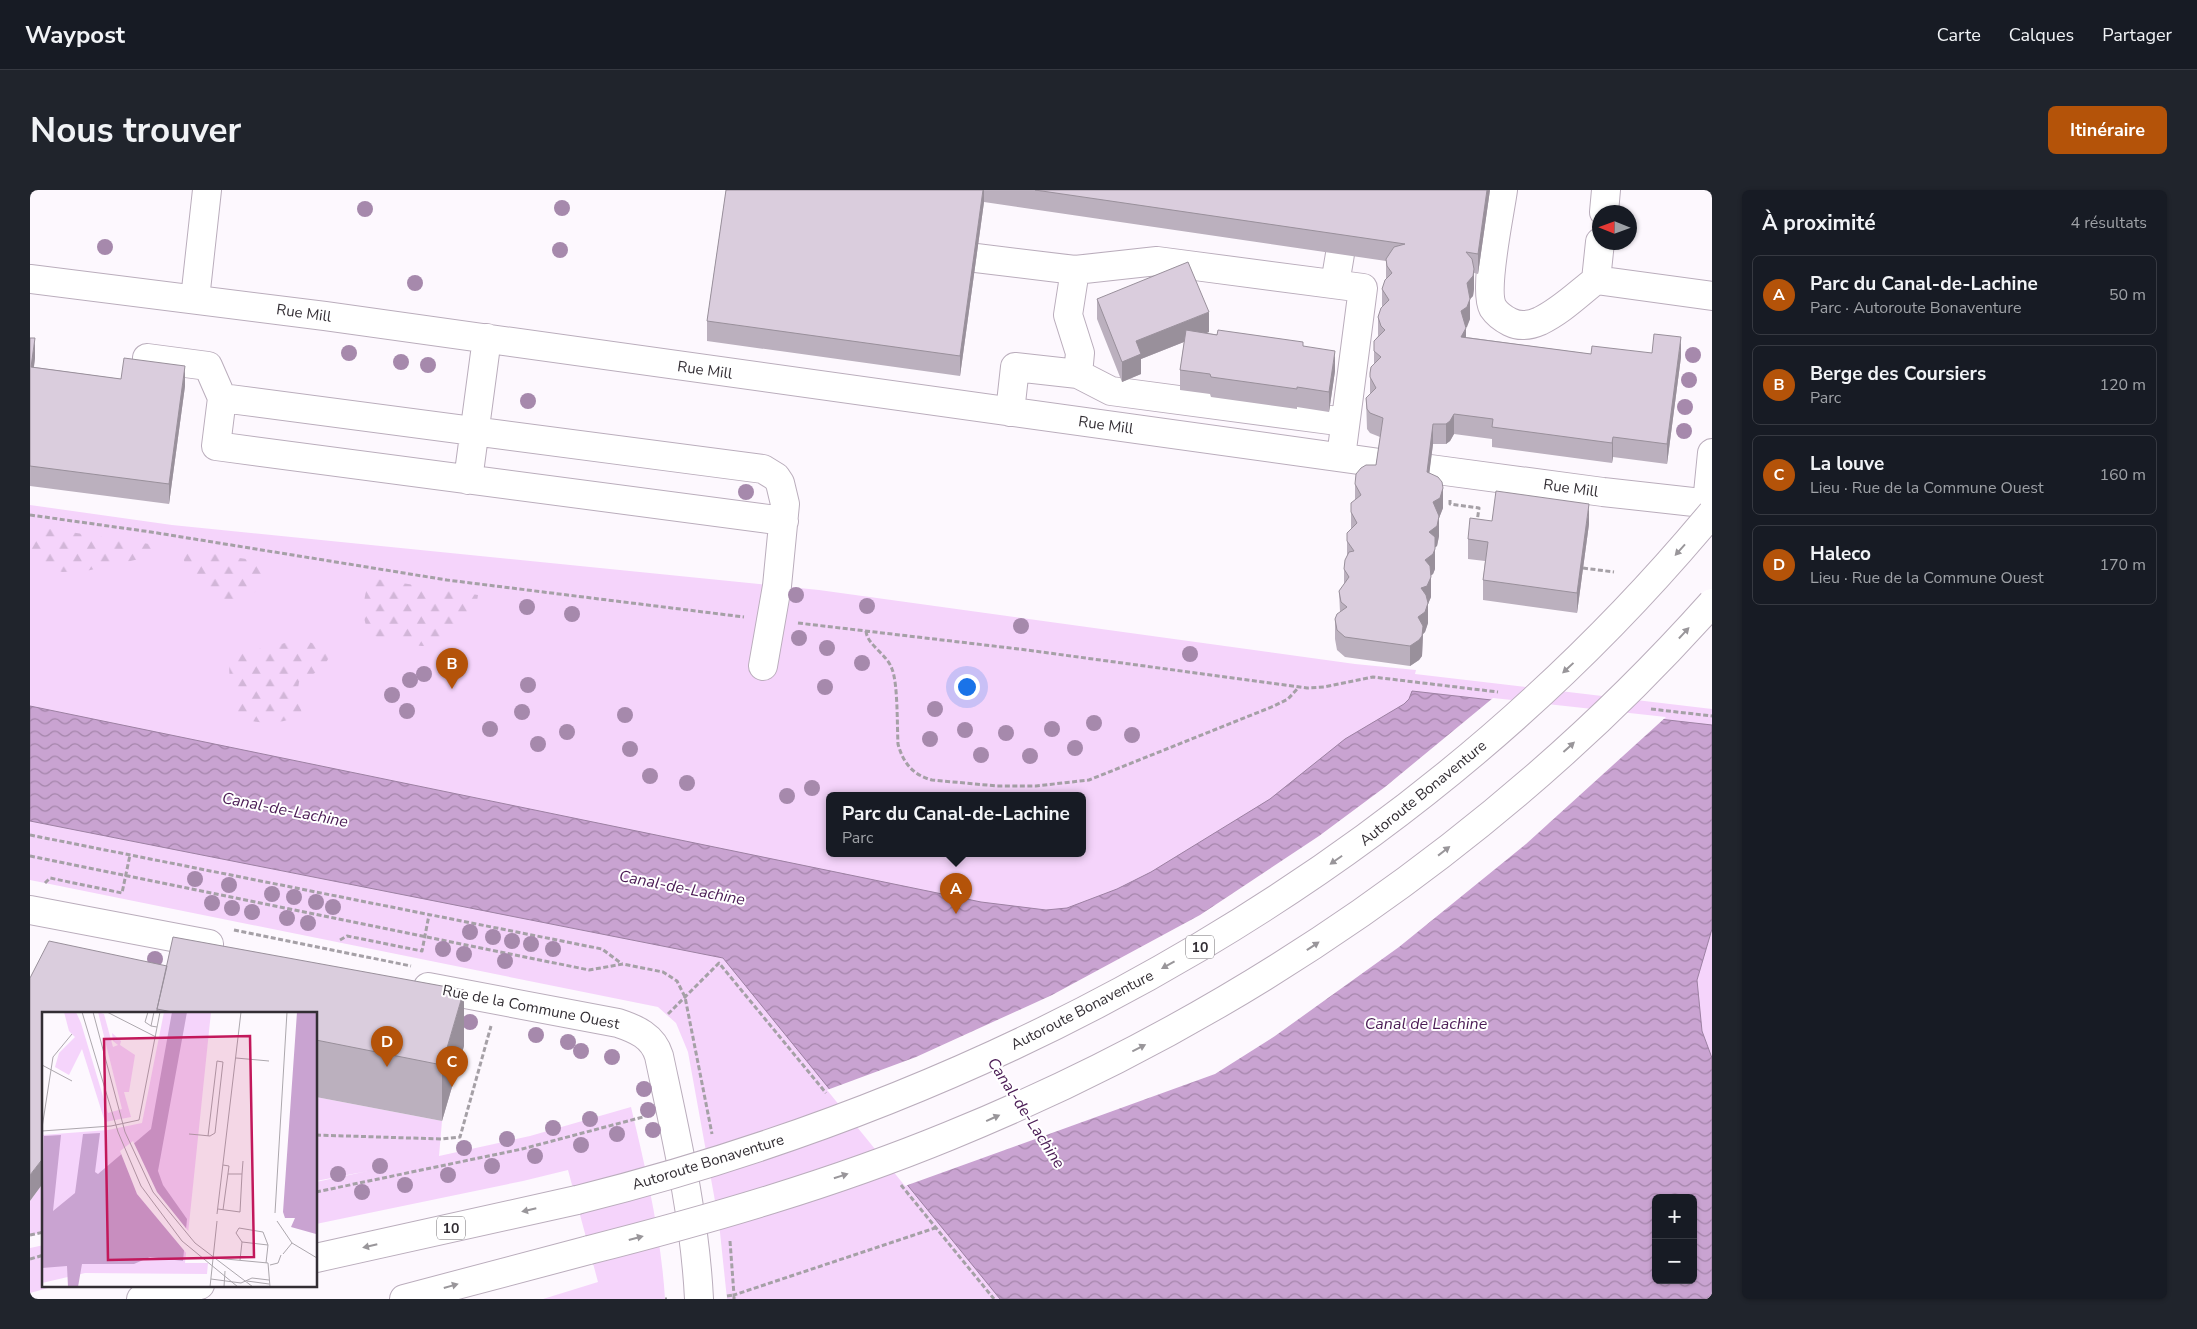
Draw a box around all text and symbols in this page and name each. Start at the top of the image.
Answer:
text: Waypost [25,19,125,51]
text: Carte [1937,23,1981,47]
text: Calques [2009,23,2074,47]
text: Partager [2102,23,2172,47]
button: Itinéraire [2048,106,2167,154]
text: Nous trouver [30,107,241,154]
north arrow [1592,205,1637,250]
text: À proximité [1762,209,1876,237]
text: 4 résultats [2071,212,2147,234]
text: Parc du Canal-de-Lachine [1810,271,2038,297]
text: A [1773,284,1785,306]
text: 50 m [2109,284,2146,306]
text: Parc · Autoroute Bonaventure [1810,297,2021,319]
street label: Rue Mill [275,299,333,327]
street label: Rue Mill [676,356,734,384]
text: Berge des Coursiers [1810,361,1986,387]
text: B [1773,374,1785,396]
text: 120 m [2099,374,2146,396]
text: Parc [1810,387,1841,409]
street label: Rue Mill [1077,411,1135,439]
text: La louve [1810,451,1884,477]
text: C [1774,464,1784,486]
text: 160 m [2099,464,2146,486]
street label: Rue Mill [1542,474,1600,502]
text: Lieu · Rue de la Commune Ouest [1810,477,2044,499]
text: Haleco [1810,541,1871,567]
one-way arrow [1675,543,1686,556]
text: D [1773,554,1785,576]
text: 170 m [2099,554,2146,576]
text: Lieu · Rue de la Commune Ouest [1810,567,2044,589]
one-way arrow [1679,626,1690,639]
pin: B [436,648,468,689]
one-way arrow [1563,662,1575,674]
your location [954,674,980,700]
street label: Autoroute Bonaventure [1355,736,1491,850]
one-way arrow [1563,741,1575,753]
water label: Canal-de-Lachine [220,787,350,833]
popup [826,792,1086,857]
text: Parc du Canal-de-Lachine [842,801,1070,827]
text: Parc [842,827,873,849]
one-way arrow [1437,846,1450,857]
one-way arrow [1329,855,1342,865]
water label: Canal-de-Lachine [617,865,747,911]
pin: A [940,873,972,914]
road number: 10 [1186,936,1214,959]
one-way arrow [1306,941,1319,951]
one-way arrow [1161,961,1175,969]
street label: Autoroute Bonaventure [1007,965,1157,1055]
street label: Rue de la Commune Ouest [441,980,622,1034]
inset map [42,1012,318,1286]
water label: Canal de Lachine [1365,1013,1488,1035]
pin: D [371,1026,403,1067]
one-way arrow [1132,1044,1146,1052]
pin: C [436,1046,468,1087]
water label: Canal-de-Lachine [982,1053,1070,1173]
one-way arrow [986,1113,1000,1121]
street label: Autoroute Bonaventure [630,1129,786,1195]
one-way arrow [834,1171,849,1179]
map controls [1652,1194,1697,1284]
button: + [1652,1194,1697,1239]
one-way arrow [521,1206,537,1214]
road number: 10 [437,1216,465,1240]
one-way arrow [629,1234,644,1242]
button: − [1652,1239,1697,1284]
one-way arrow [363,1242,378,1250]
one-way arrow [443,1282,458,1290]

